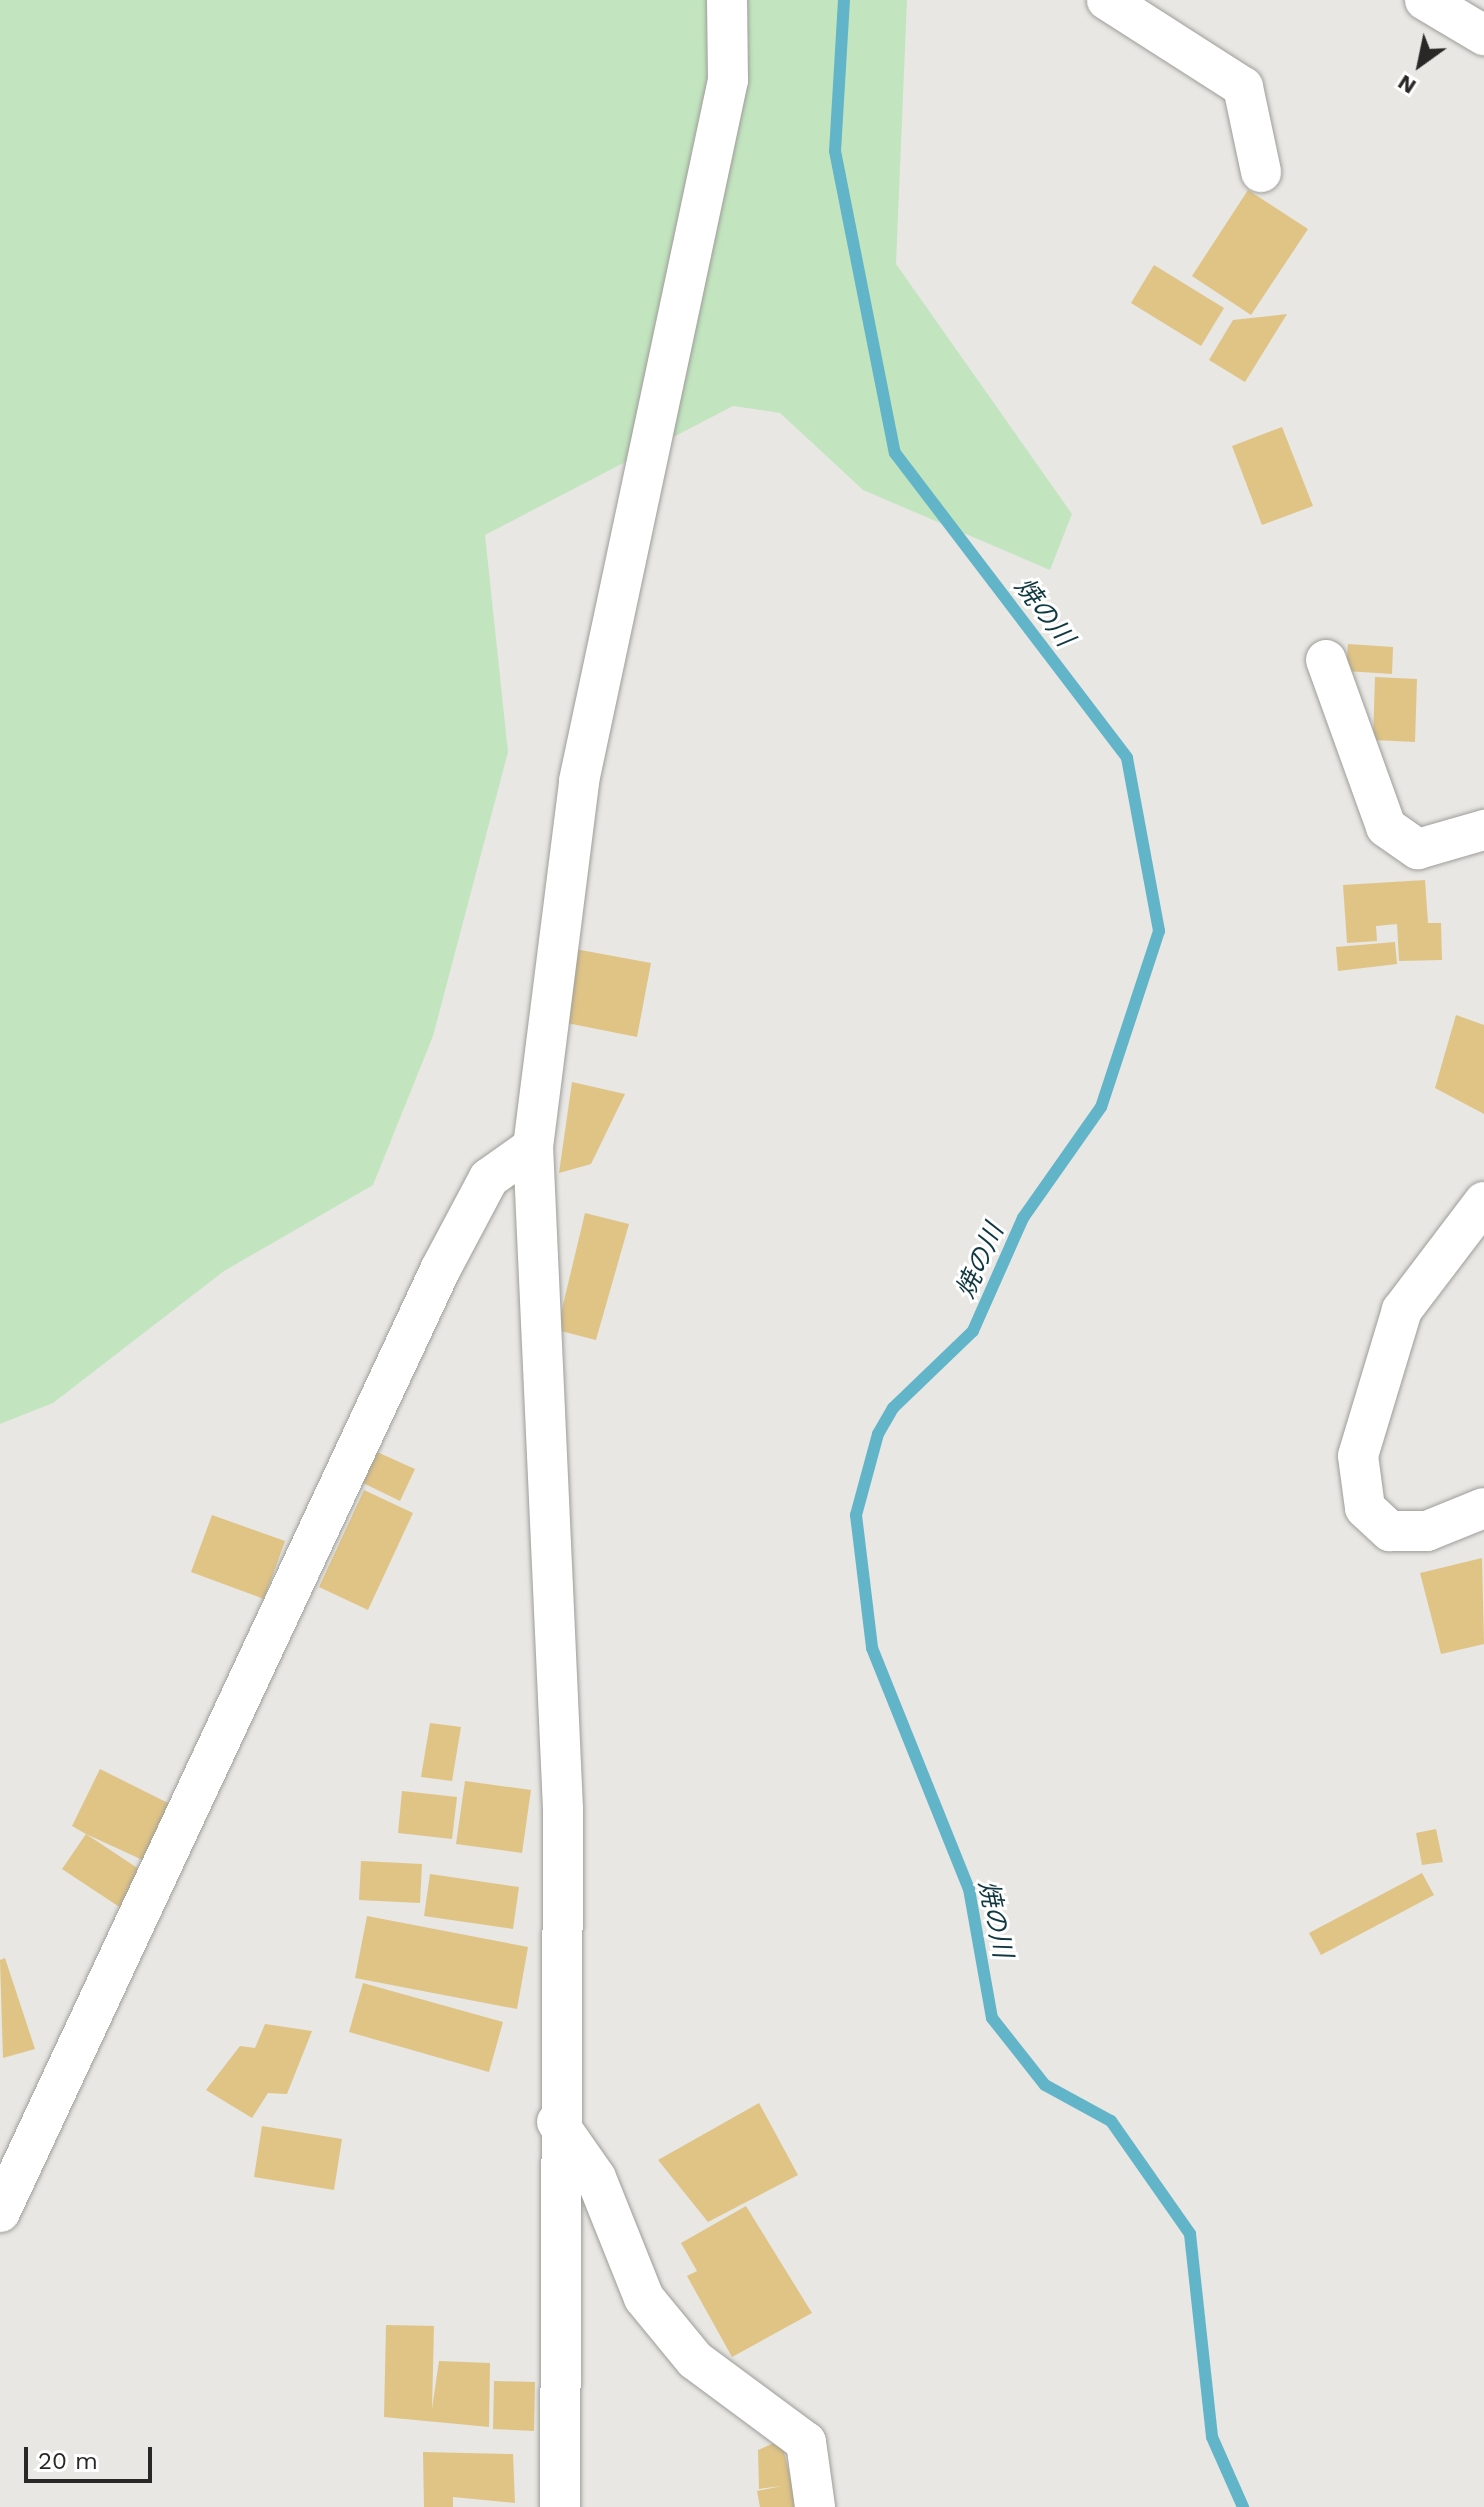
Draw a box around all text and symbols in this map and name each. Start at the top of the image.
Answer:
north arrow [1380,24,1460,104]
text: N [1393,70,1420,99]
water label: 焼の川 [1008,571,1080,653]
water label: 焼の川 [950,1219,1010,1303]
water label: 焼の川 [972,1878,1018,1960]
scale bar [28,2431,156,2481]
text: 20 m [38,2447,98,2475]

